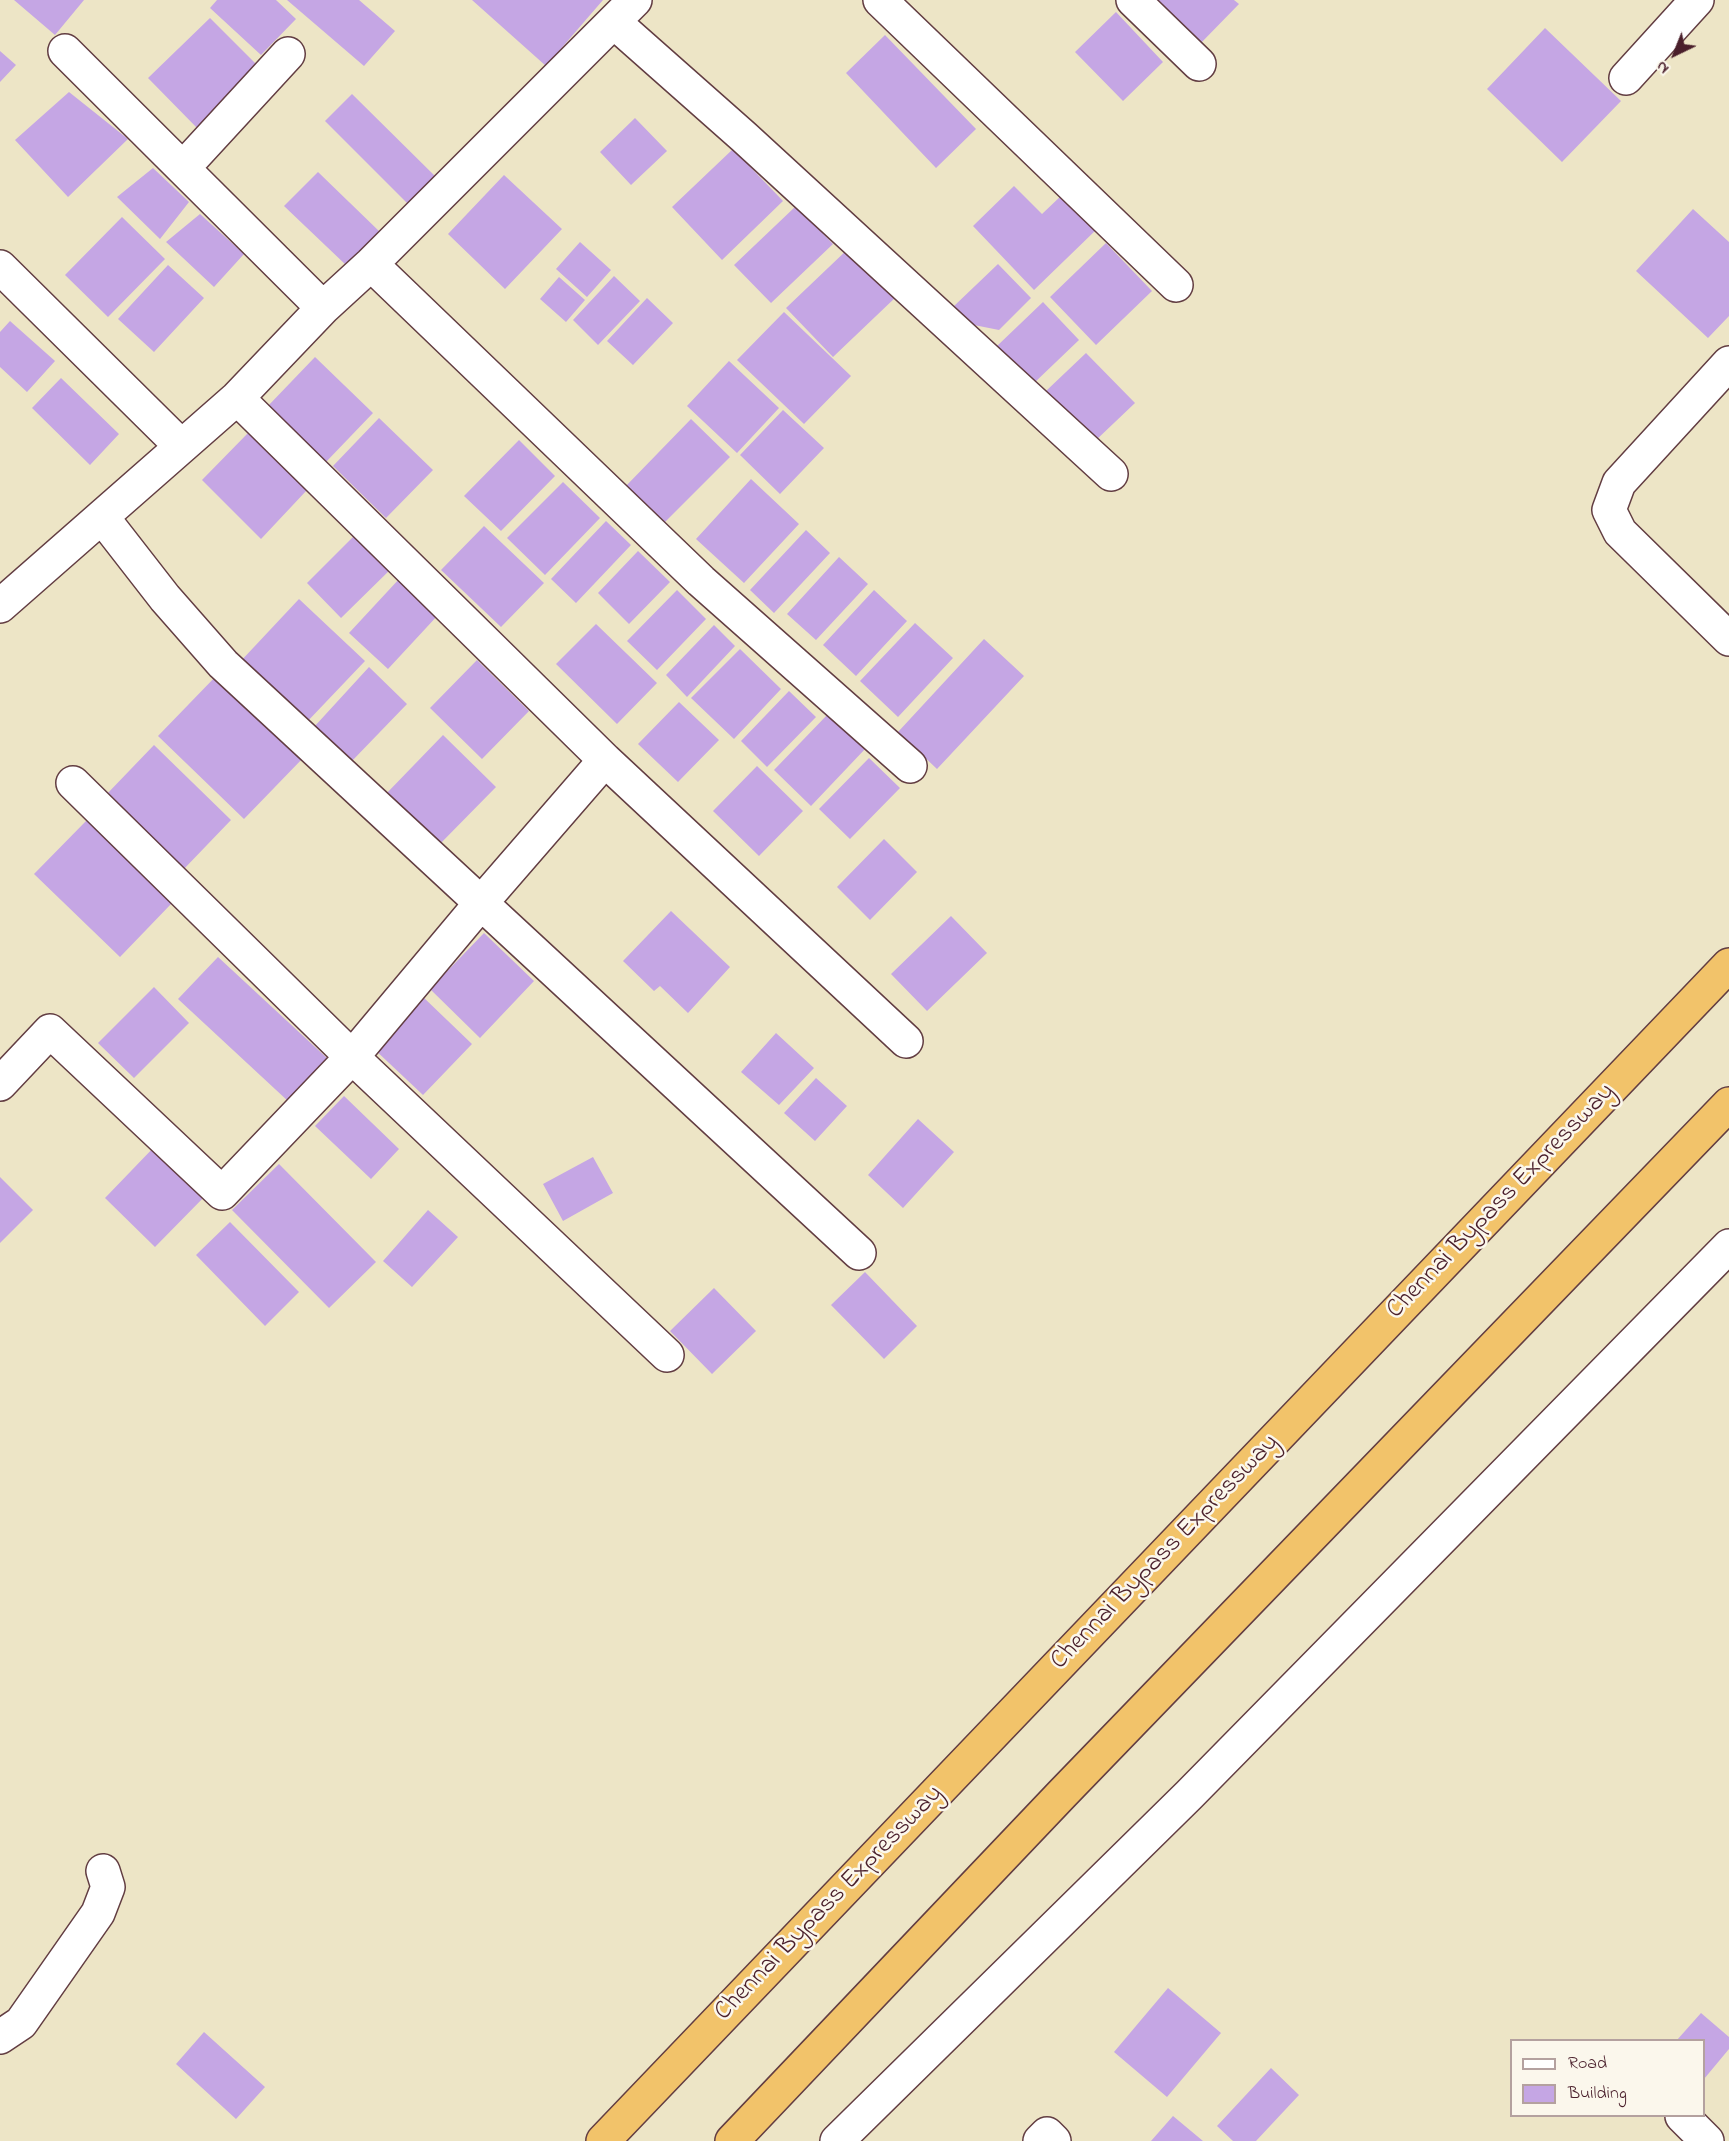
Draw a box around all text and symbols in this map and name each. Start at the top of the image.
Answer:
north arrow [1645,24,1705,84]
text: N [1651,55,1675,80]
street label: Chennai Bypass Expressway [1381,1078,1623,1326]
street label: Chennai Bypass Expressway [1045,1429,1287,1677]
street label: Chennai Bypass Expressway [709,1780,951,2028]
legend [1510,2039,1705,2117]
text: Road [1568,2051,1607,2077]
text: Building [1568,2081,1627,2107]

